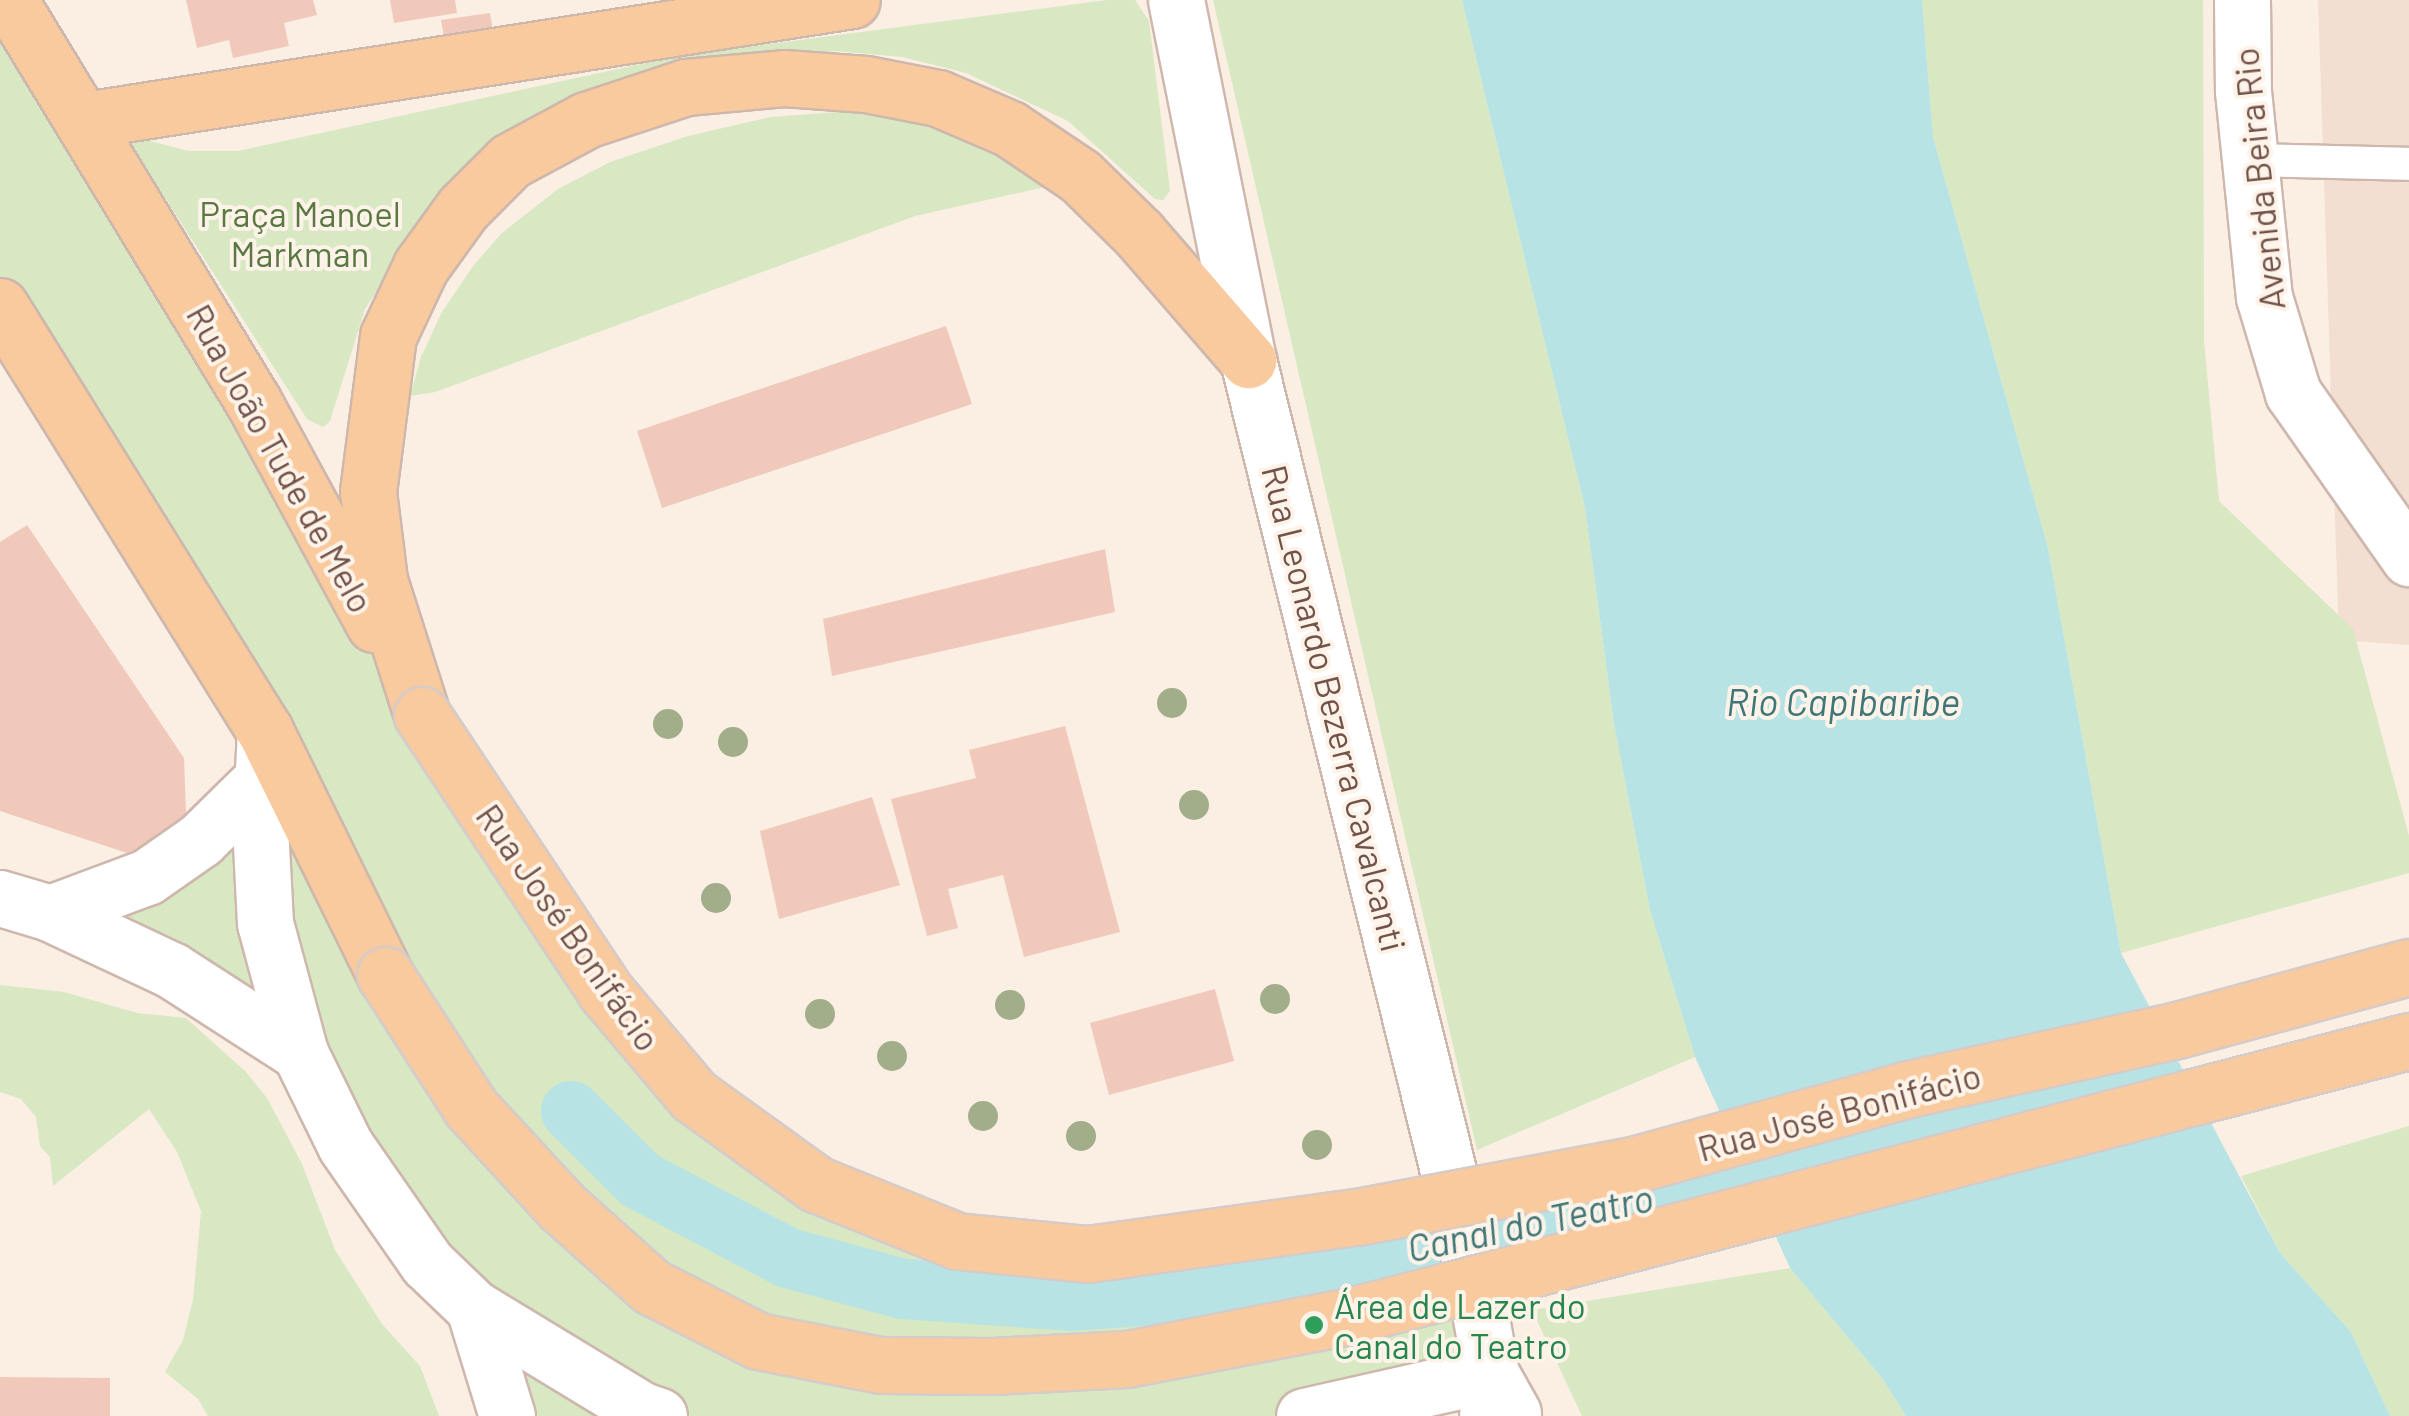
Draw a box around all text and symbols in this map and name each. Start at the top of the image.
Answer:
street label: Avenida Beira Rio [2223,46,2293,312]
park label: Praça Manoel Markman [199,192,401,274]
street label: Rua João Tude de Melo [179,297,383,619]
street label: Rua Leonardo Bezerra Cavalcanti [1254,460,1416,956]
water label: Rio Capibaribe [1726,679,1960,725]
street label: Rua José Bonifácio [468,796,670,1058]
street label: Rua José Bonifácio [1693,1053,1985,1169]
water label: Canal do Teatro [1403,1175,1657,1271]
place label: Área de Lazer do Canal do Teatro [1334,1284,1586,1366]
marker: Área de Lazer do Canal do Teatro [1303,1314,1325,1336]

